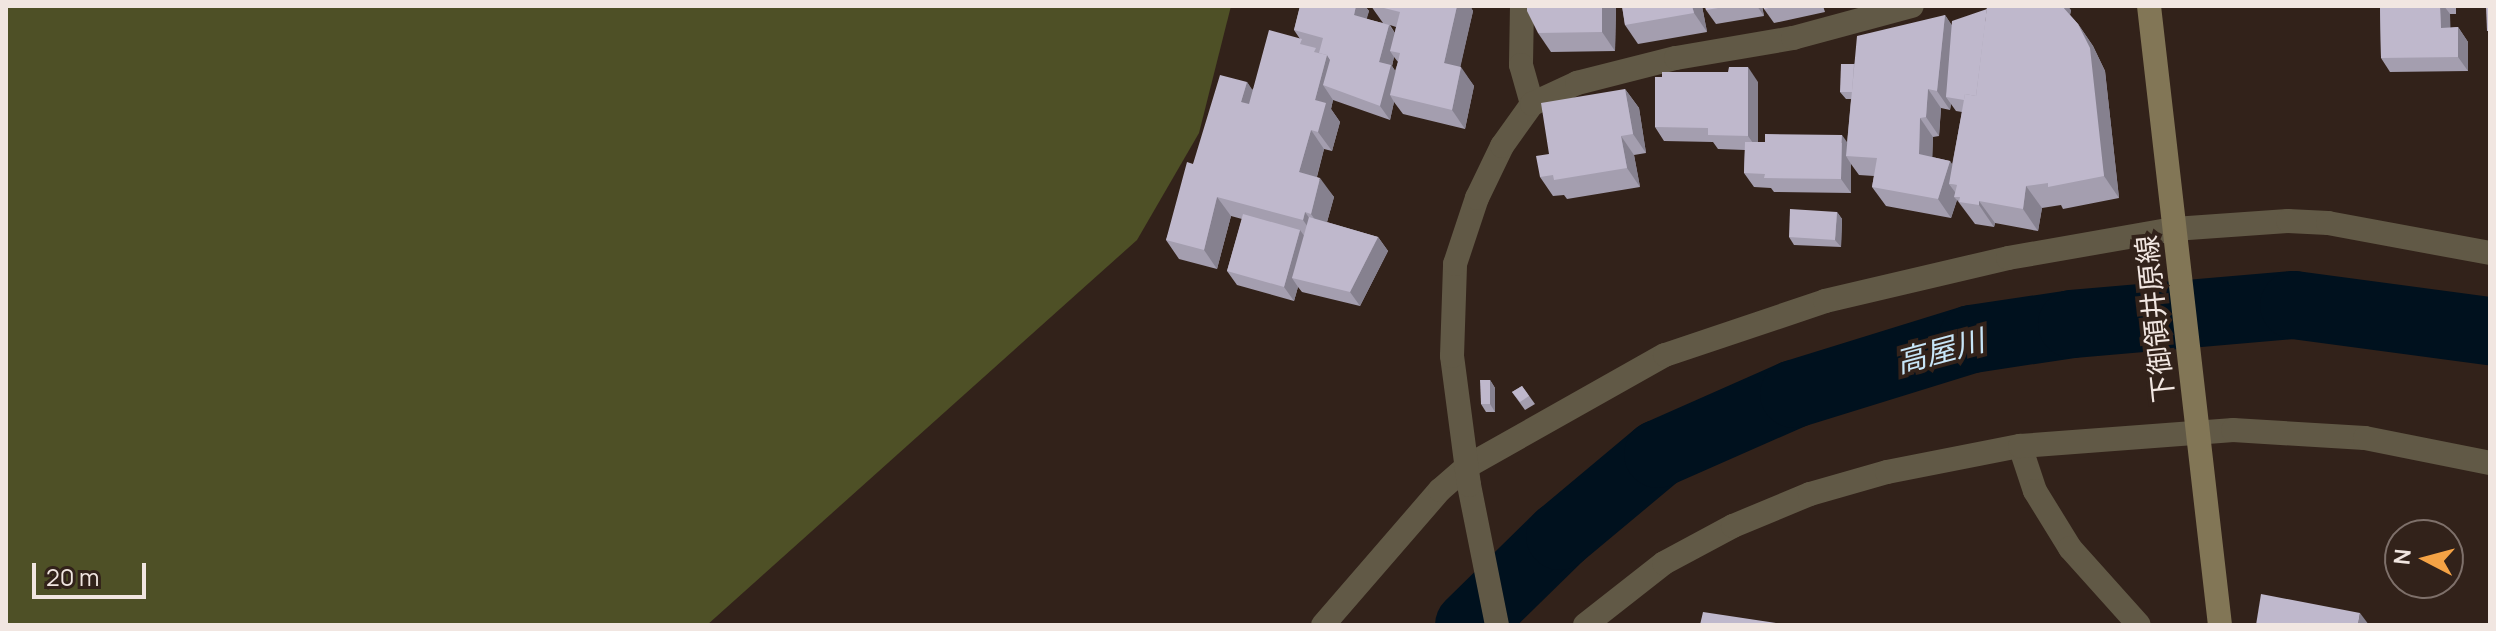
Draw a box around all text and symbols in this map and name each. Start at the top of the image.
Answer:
street label: 下御領井原線 [2129,234,2179,404]
water label: 高屋川 [1892,322,1988,380]
north arrow [2384,519,2464,599]
scale bar [36,547,150,597]
text: N [2386,547,2418,566]
text: 20 m [46,560,99,593]

